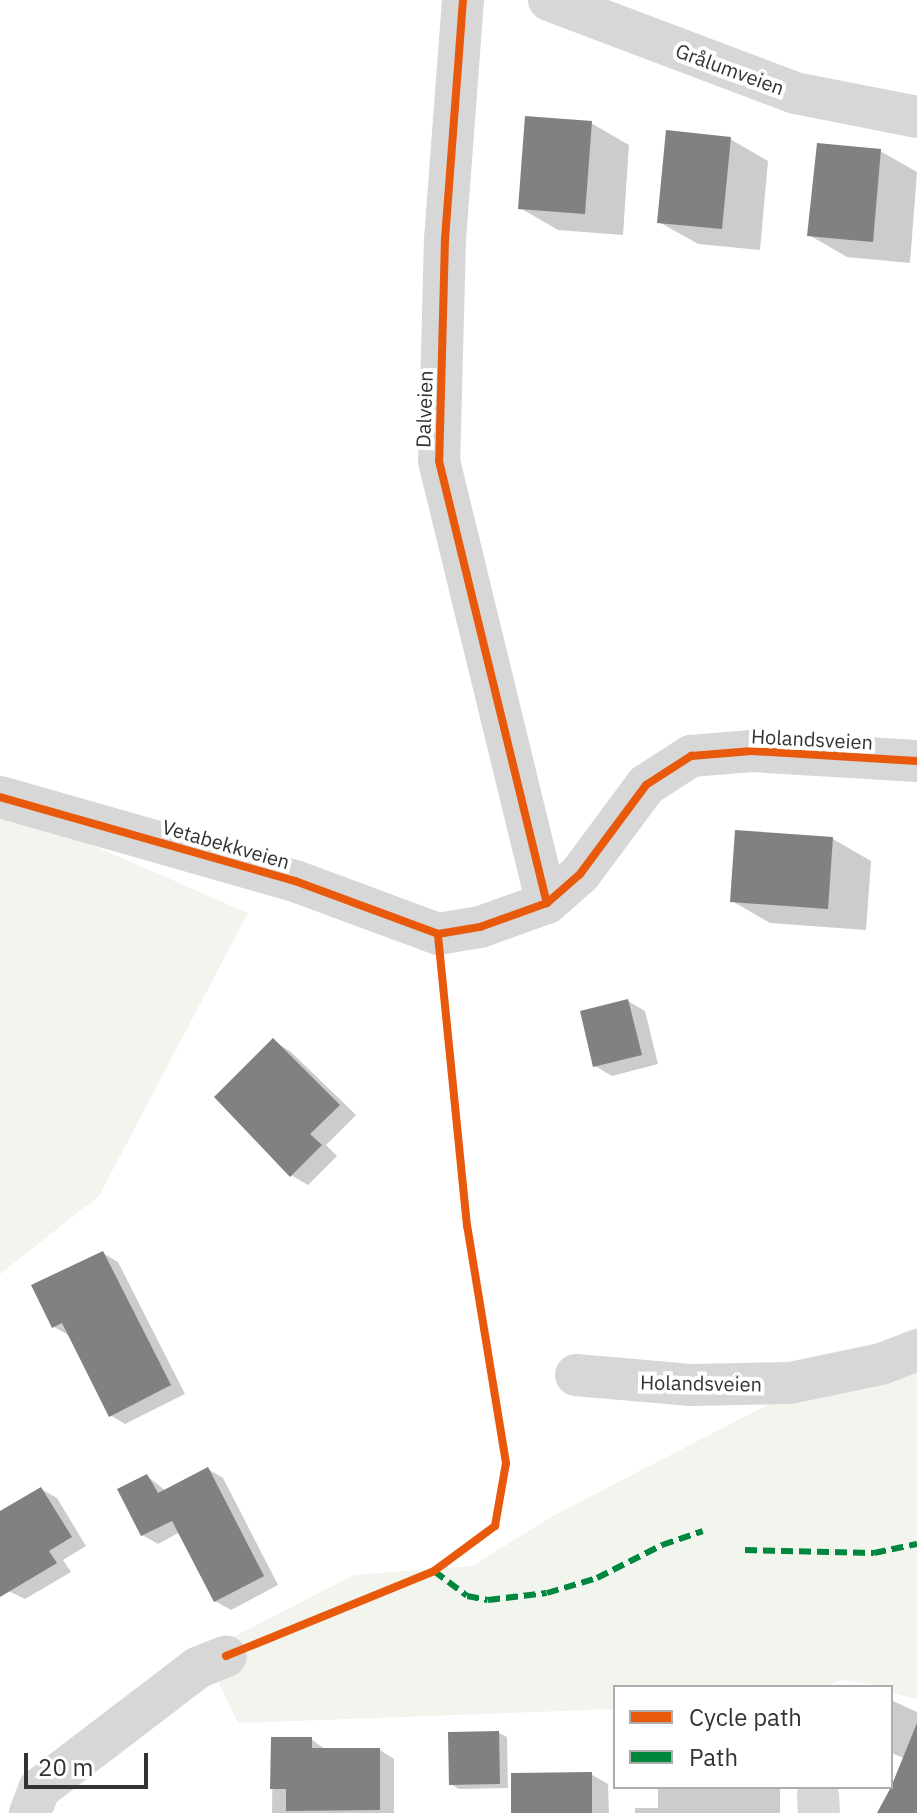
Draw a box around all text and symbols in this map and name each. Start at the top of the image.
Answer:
street label: Grålumveien [672,38,788,100]
street label: Dalveien [411,370,437,448]
street label: Holandsveien [751,724,873,754]
street label: Vetabekkveien [159,814,293,874]
street label: Holandsveien [640,1370,762,1396]
legend [613,1685,893,1789]
text: Cycle path [689,1701,802,1733]
scale bar [28,1737,152,1787]
text: Path [689,1741,738,1773]
text: 20 m [38,1751,93,1783]

